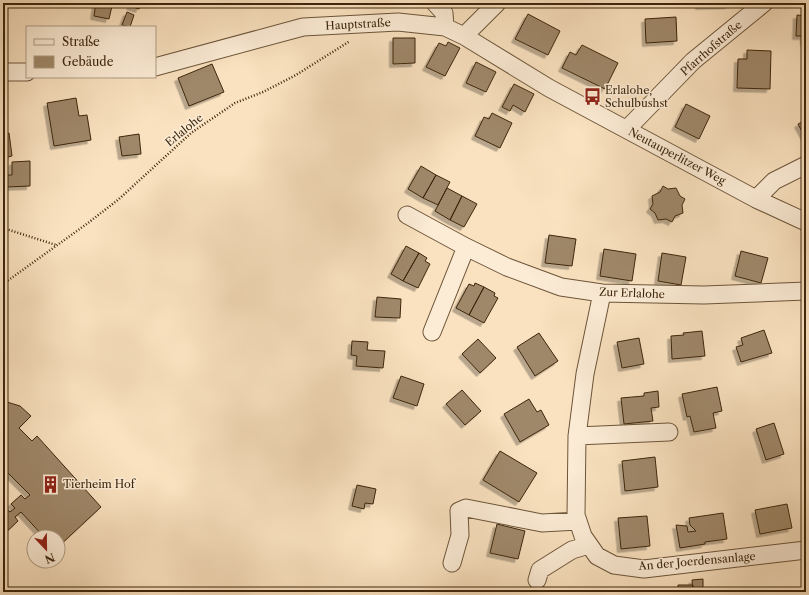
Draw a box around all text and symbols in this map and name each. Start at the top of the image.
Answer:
street label: Hauptstraße [325,15,391,33]
street label: Pfarrhofstraße [678,18,744,78]
legend [26,26,156,78]
text: Straße [62,34,100,49]
text: Gebäude [62,54,114,69]
place label: Erlalohe, Schulbushst [605,83,668,110]
bus stop icon: Erlalohe, Schulbushst [582,86,602,106]
street label: Erlalohe [162,111,206,149]
street label: Neutauperlitzer Weg [626,124,728,188]
street label: Zur Erlalohe [599,285,665,301]
building icon: Tierheim Hof [40,474,60,494]
place label: Tierheim Hof [63,477,137,491]
north arrow [26,529,66,569]
street label: An der Joerdensanlage [637,549,756,573]
text: N [42,550,57,567]

